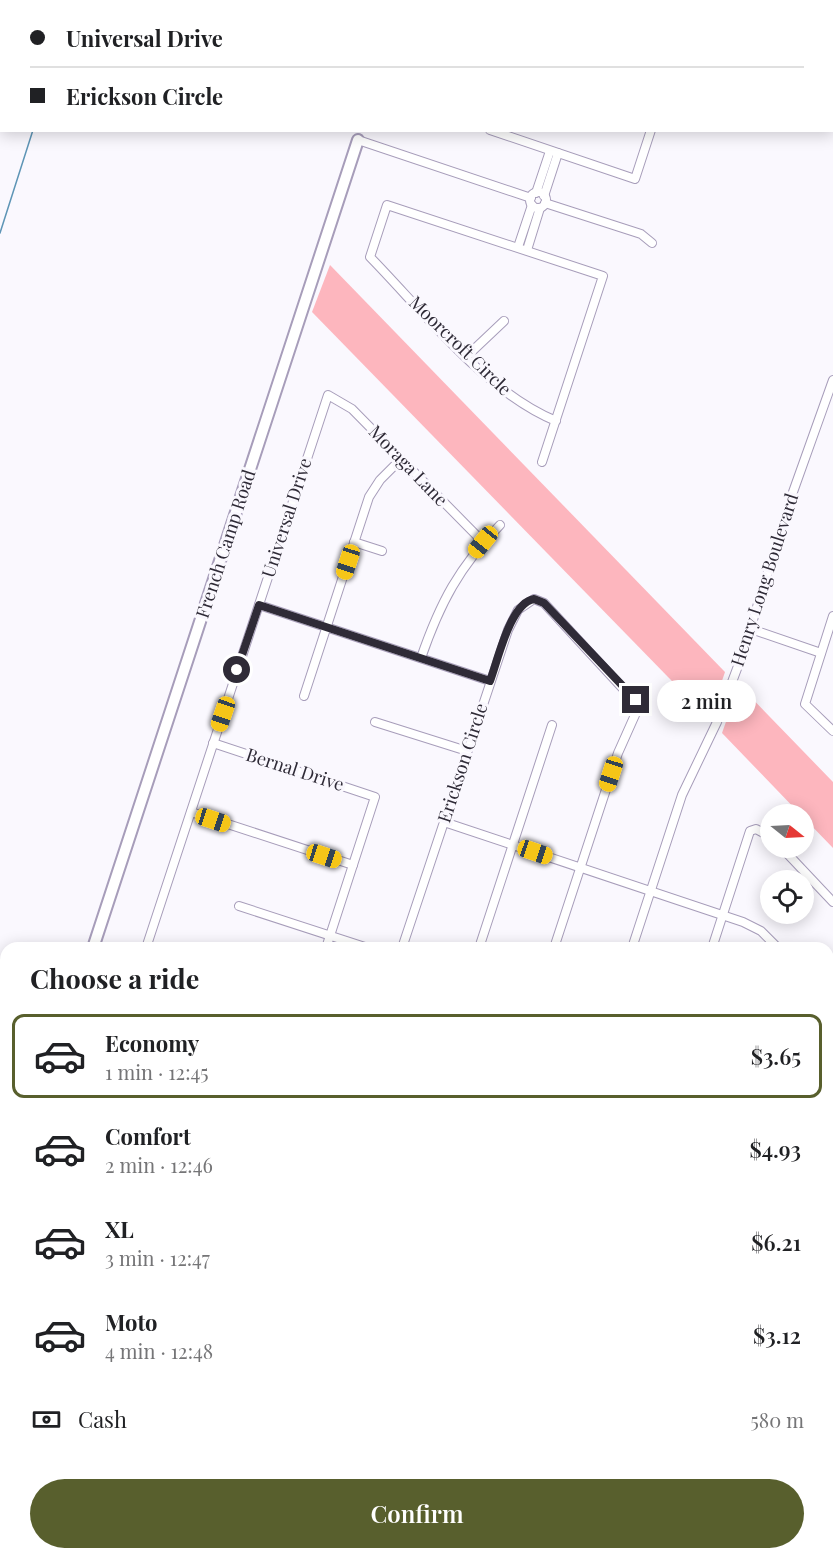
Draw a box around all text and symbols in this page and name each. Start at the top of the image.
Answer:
text: Universal Drive [66,23,223,53]
text: Erickson Circle [66,81,223,111]
street label: Moorcroft Circle [404,290,517,400]
street label: Moraga Lane [364,420,454,511]
street label: Universal Drive [255,455,317,581]
street label: French Camp Road [190,466,261,621]
street label: Henry Long Boulevard [725,490,804,669]
car [465,522,501,562]
car [334,542,362,582]
route start [223,656,250,683]
callout: 2 min [657,679,756,721]
route end [622,686,649,713]
text: 2 min [681,687,732,714]
car [209,694,237,734]
street label: Erickson Circle [431,700,493,825]
street label: Bernal Drive [243,742,347,796]
car [597,754,625,794]
north arrow [760,804,814,858]
map controls [760,804,814,924]
car [193,806,233,834]
car [515,838,555,866]
car [304,842,344,870]
button: locate [760,870,814,924]
text: Choose a ride [30,960,199,996]
text: Economy [105,1028,199,1058]
icon: car [33,1029,87,1083]
text: $3.65 [751,1041,801,1071]
text: 1 min · 12:45 [105,1058,209,1085]
text: Comfort [105,1121,191,1151]
icon: car [33,1122,87,1176]
text: $4.93 [749,1134,801,1164]
text: 2 min · 12:46 [105,1151,213,1178]
text: XL [105,1214,134,1244]
icon: car [33,1215,87,1269]
text: $6.21 [751,1227,801,1257]
text: 3 min · 12:47 [105,1244,210,1271]
text: Moto [105,1307,158,1337]
icon: car [33,1308,87,1362]
text: $3.12 [753,1320,801,1350]
text: 4 min · 12:48 [105,1337,213,1364]
icon: cash [30,1403,63,1436]
text: Cash [78,1404,127,1434]
text: 580 m [751,1406,804,1433]
button: Confirm [30,1479,804,1548]

